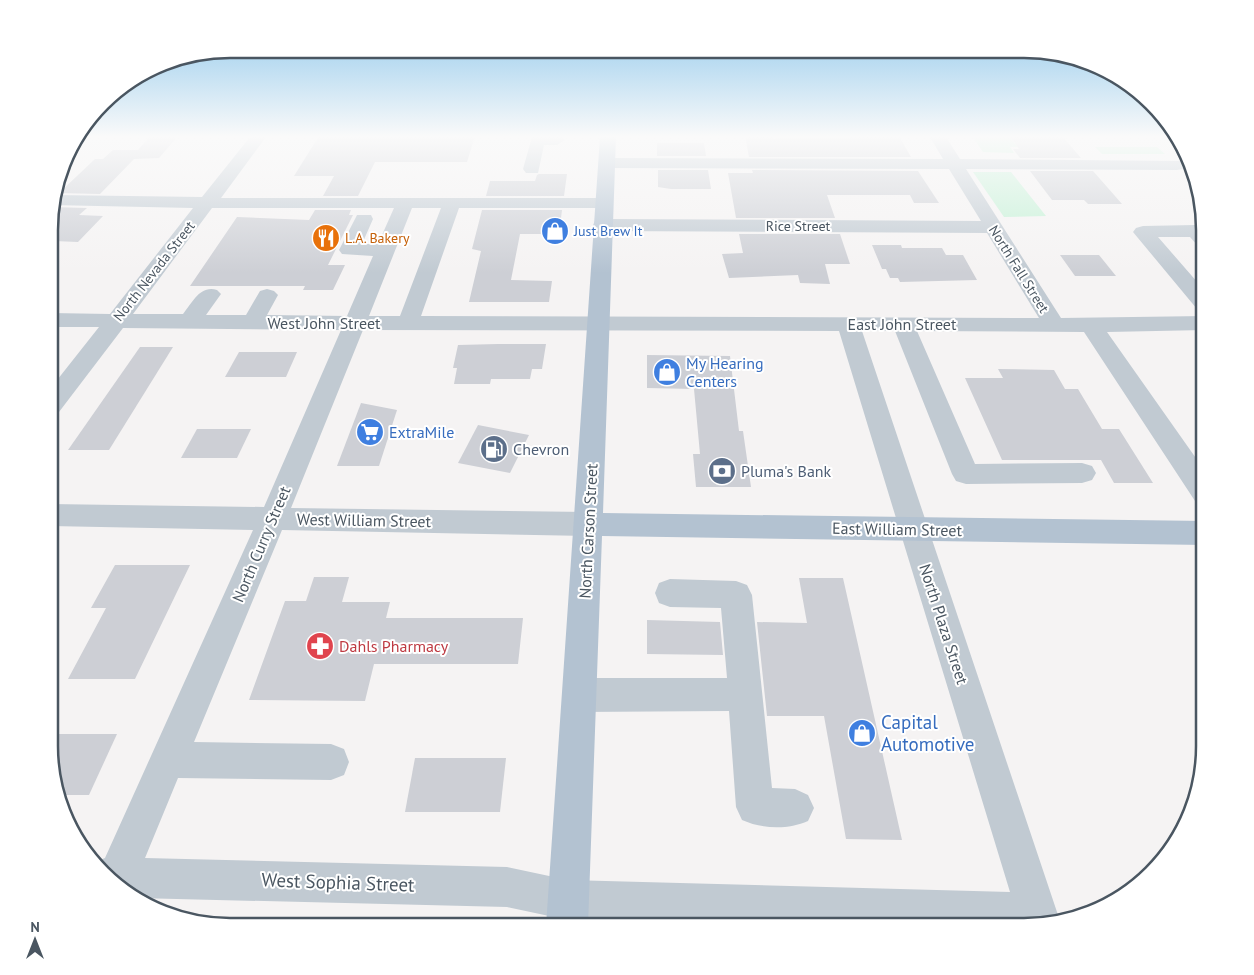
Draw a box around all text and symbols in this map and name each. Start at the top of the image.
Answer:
shop icon: Just Brew It [540,216,570,246]
street label: North Nevada Street [109,217,199,325]
street label: Rice Street [766,217,831,235]
place label: Just Brew It [573,222,643,240]
street label: North Fall Street [985,222,1053,316]
restaurant icon: L.A. Bakery [311,223,341,253]
place label: L.A. Bakery [345,229,410,247]
street label: West John Street [267,313,381,333]
street label: East John Street [848,314,957,334]
place label: My Hearing Centers [686,353,764,391]
shop icon: My Hearing Centers [652,357,682,387]
supermarket icon: ExtraMile [355,417,385,447]
place label: ExtraMile [389,422,454,442]
fuel station icon: Chevron [479,434,509,464]
place label: Chevron [513,439,569,459]
bank icon: Pluma's Bank [707,456,737,486]
place label: Pluma's Bank [741,461,832,481]
street label: North Carson Street [574,462,602,599]
street label: North Curry Street [228,482,295,605]
street label: West William Street [297,509,432,531]
street label: East William Street [832,518,963,540]
street label: North Plaza Street [915,561,973,687]
pharmacy icon: Dahls Pharmacy [305,631,335,661]
place label: Dahls Pharmacy [339,636,449,656]
place label: Capital Automotive [881,710,975,756]
shop icon: Capital Automotive [847,718,877,748]
street label: West Sophia Street [261,867,416,897]
north arrow [10,915,60,965]
text: N [30,918,40,936]

